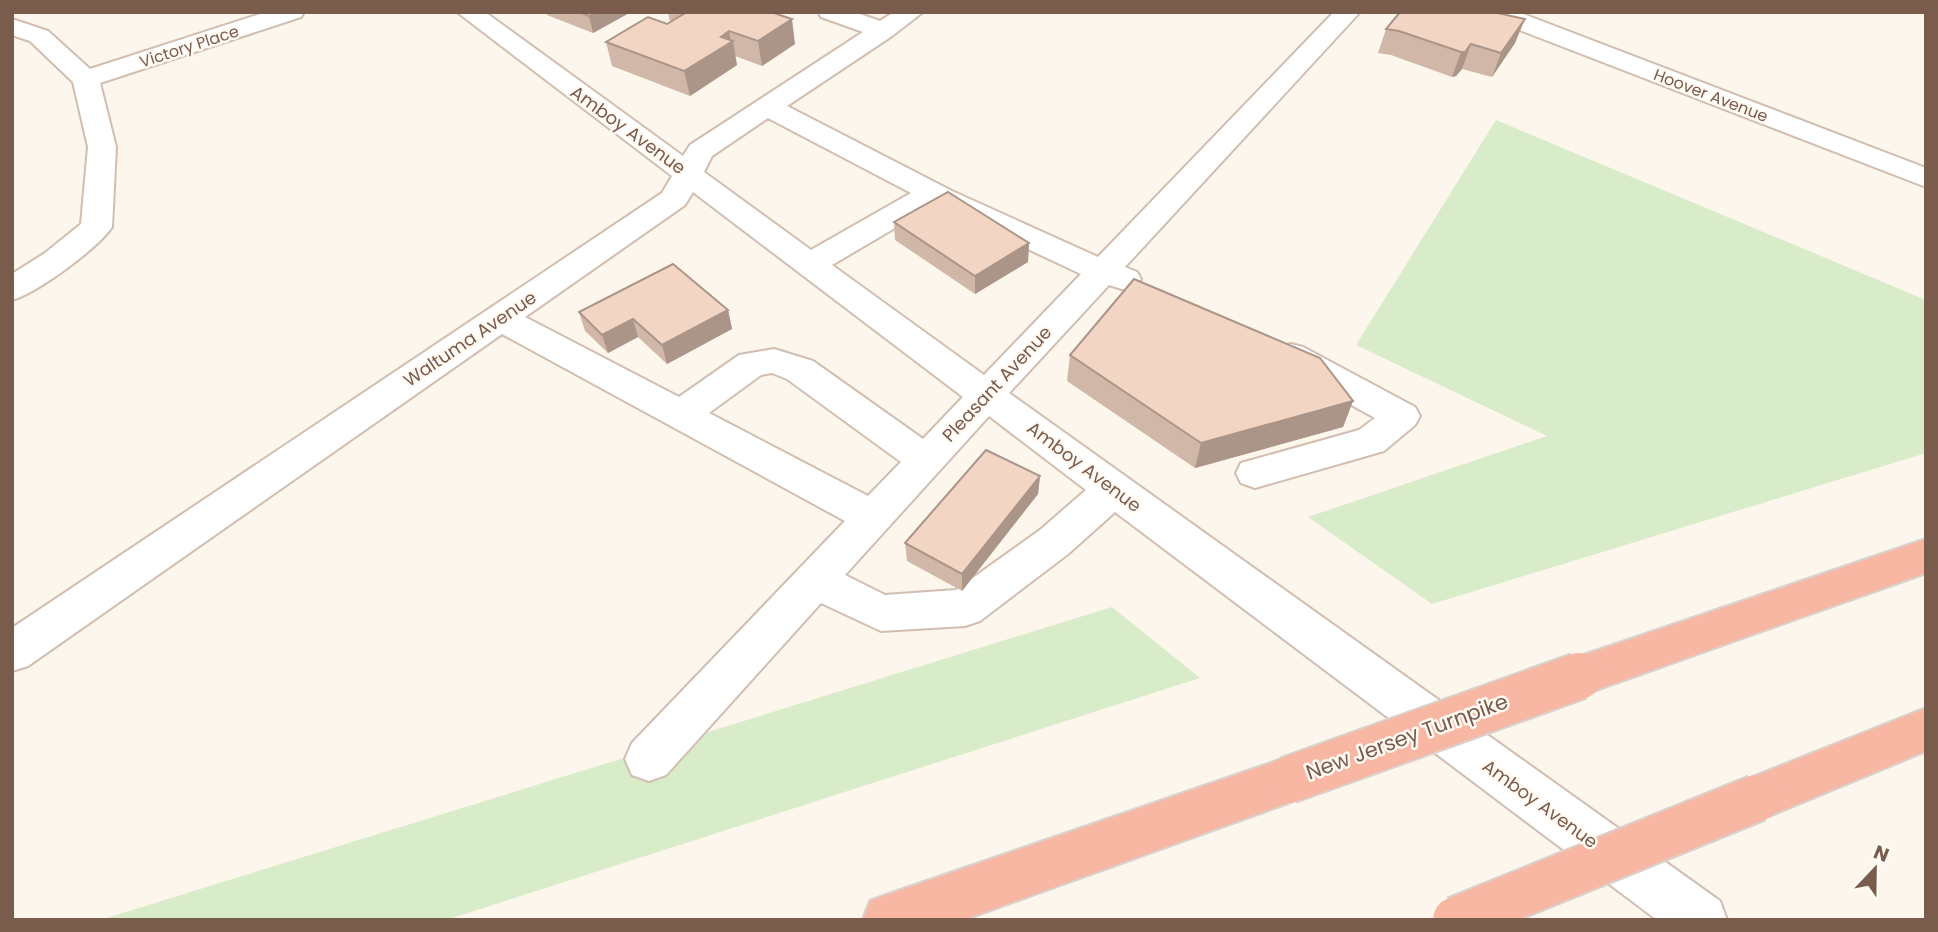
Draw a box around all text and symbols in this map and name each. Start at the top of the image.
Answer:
street label: Victory Place [136,20,242,73]
street label: Hoover Avenue [1650,63,1771,128]
street label: Amboy Avenue [566,79,691,180]
street label: Waltuma Avenue [398,285,541,392]
street label: Pleasant Avenue [936,320,1057,447]
street label: Amboy Avenue [1022,415,1146,518]
street label: New Jersey Turnpike [1302,686,1512,787]
street label: Amboy Avenue [1478,753,1603,854]
north arrow [1840,834,1910,904]
text: N [1869,839,1893,869]

